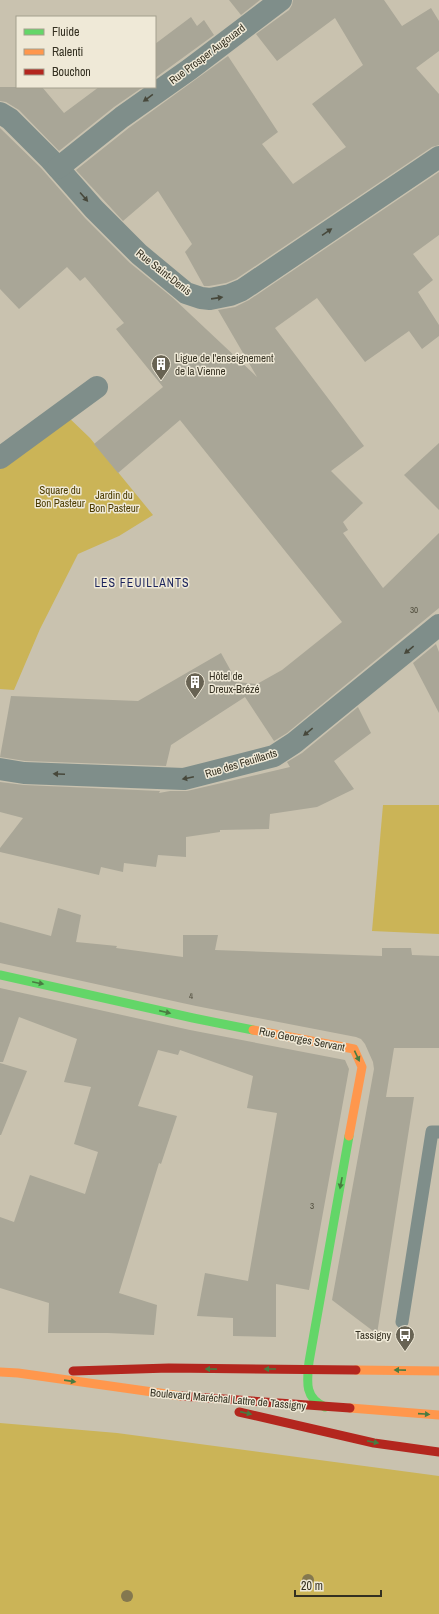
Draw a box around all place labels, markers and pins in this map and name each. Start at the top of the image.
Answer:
place label: Ligue de l'enseignement de la Vienne [175,351,274,378]
building icon: Ligue de l'enseignement de la Vienne [150,353,172,381]
place label: Hôtel de Dreux-Brézé [209,669,260,696]
building icon: Hôtel de Dreux-Brézé [184,671,206,699]
bus stop icon: Tassigny [394,1324,416,1352]
place label: Tassigny [355,1328,391,1342]

